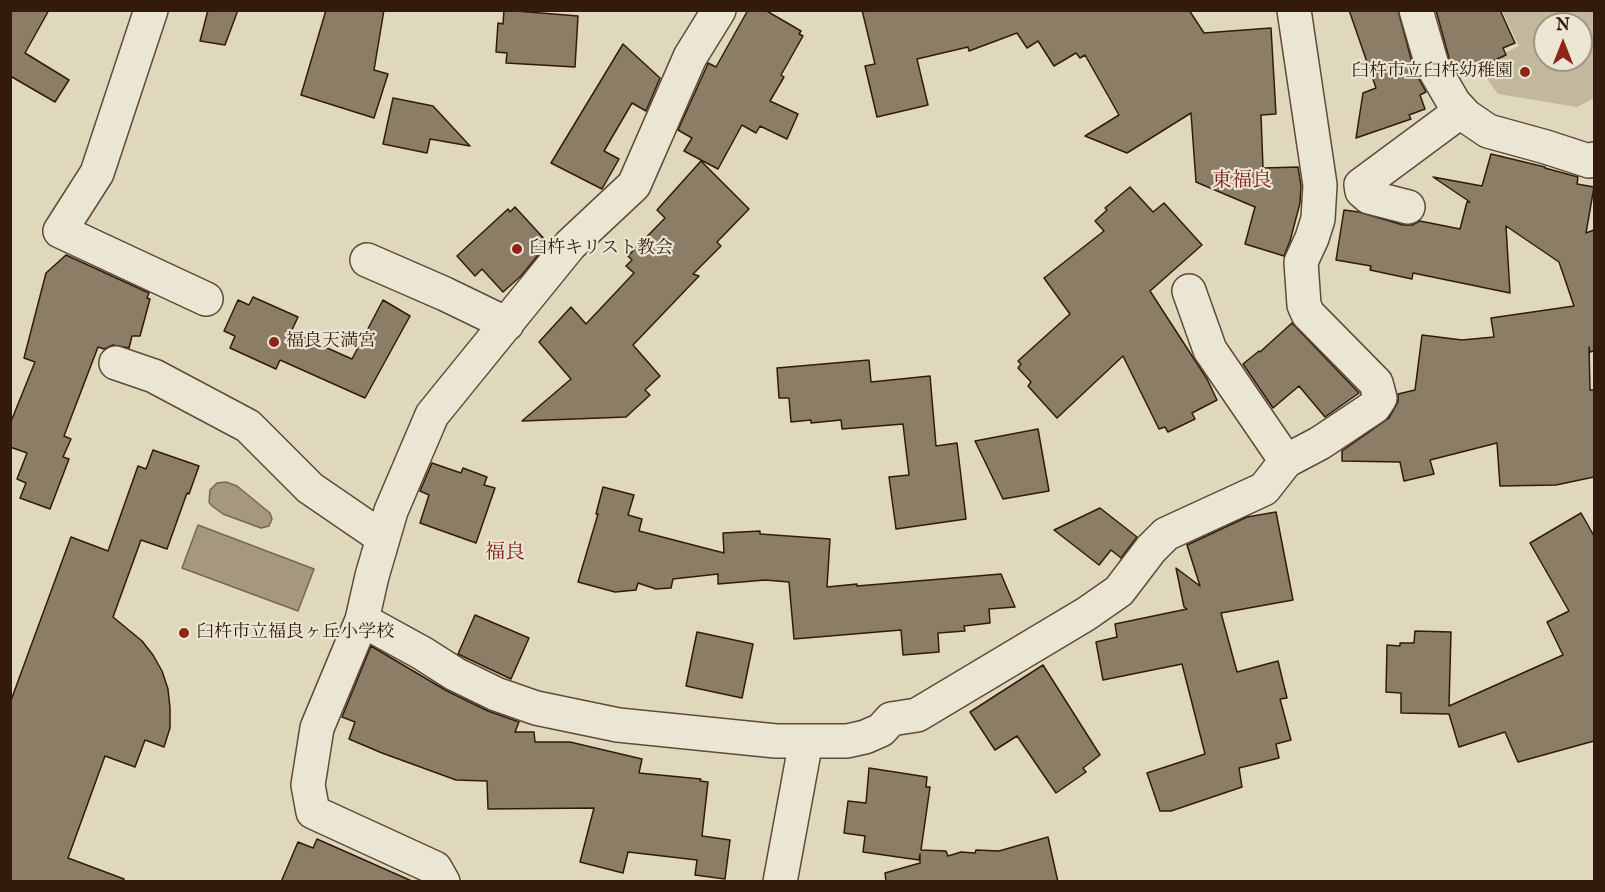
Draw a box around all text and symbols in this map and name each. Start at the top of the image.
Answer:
north arrow [1533,12,1593,72]
text: N [1556,16,1570,36]
place label: 臼杵市立臼杵幼稚園 [1351,61,1513,83]
marker: 臼杵市立臼杵幼稚園 [1518,65,1532,79]
district label: 東福良 [1212,170,1272,194]
place label: 臼杵キリスト教会 [529,238,673,260]
marker: 臼杵キリスト教会 [510,242,524,256]
place label: 福良天満宮 [286,331,376,353]
marker: 福良天満宮 [267,335,281,349]
district label: 福良 [485,542,525,566]
place label: 臼杵市立福良ヶ丘小学校 [196,622,394,644]
marker: 臼杵市立福良ヶ丘小学校 [177,626,191,640]

